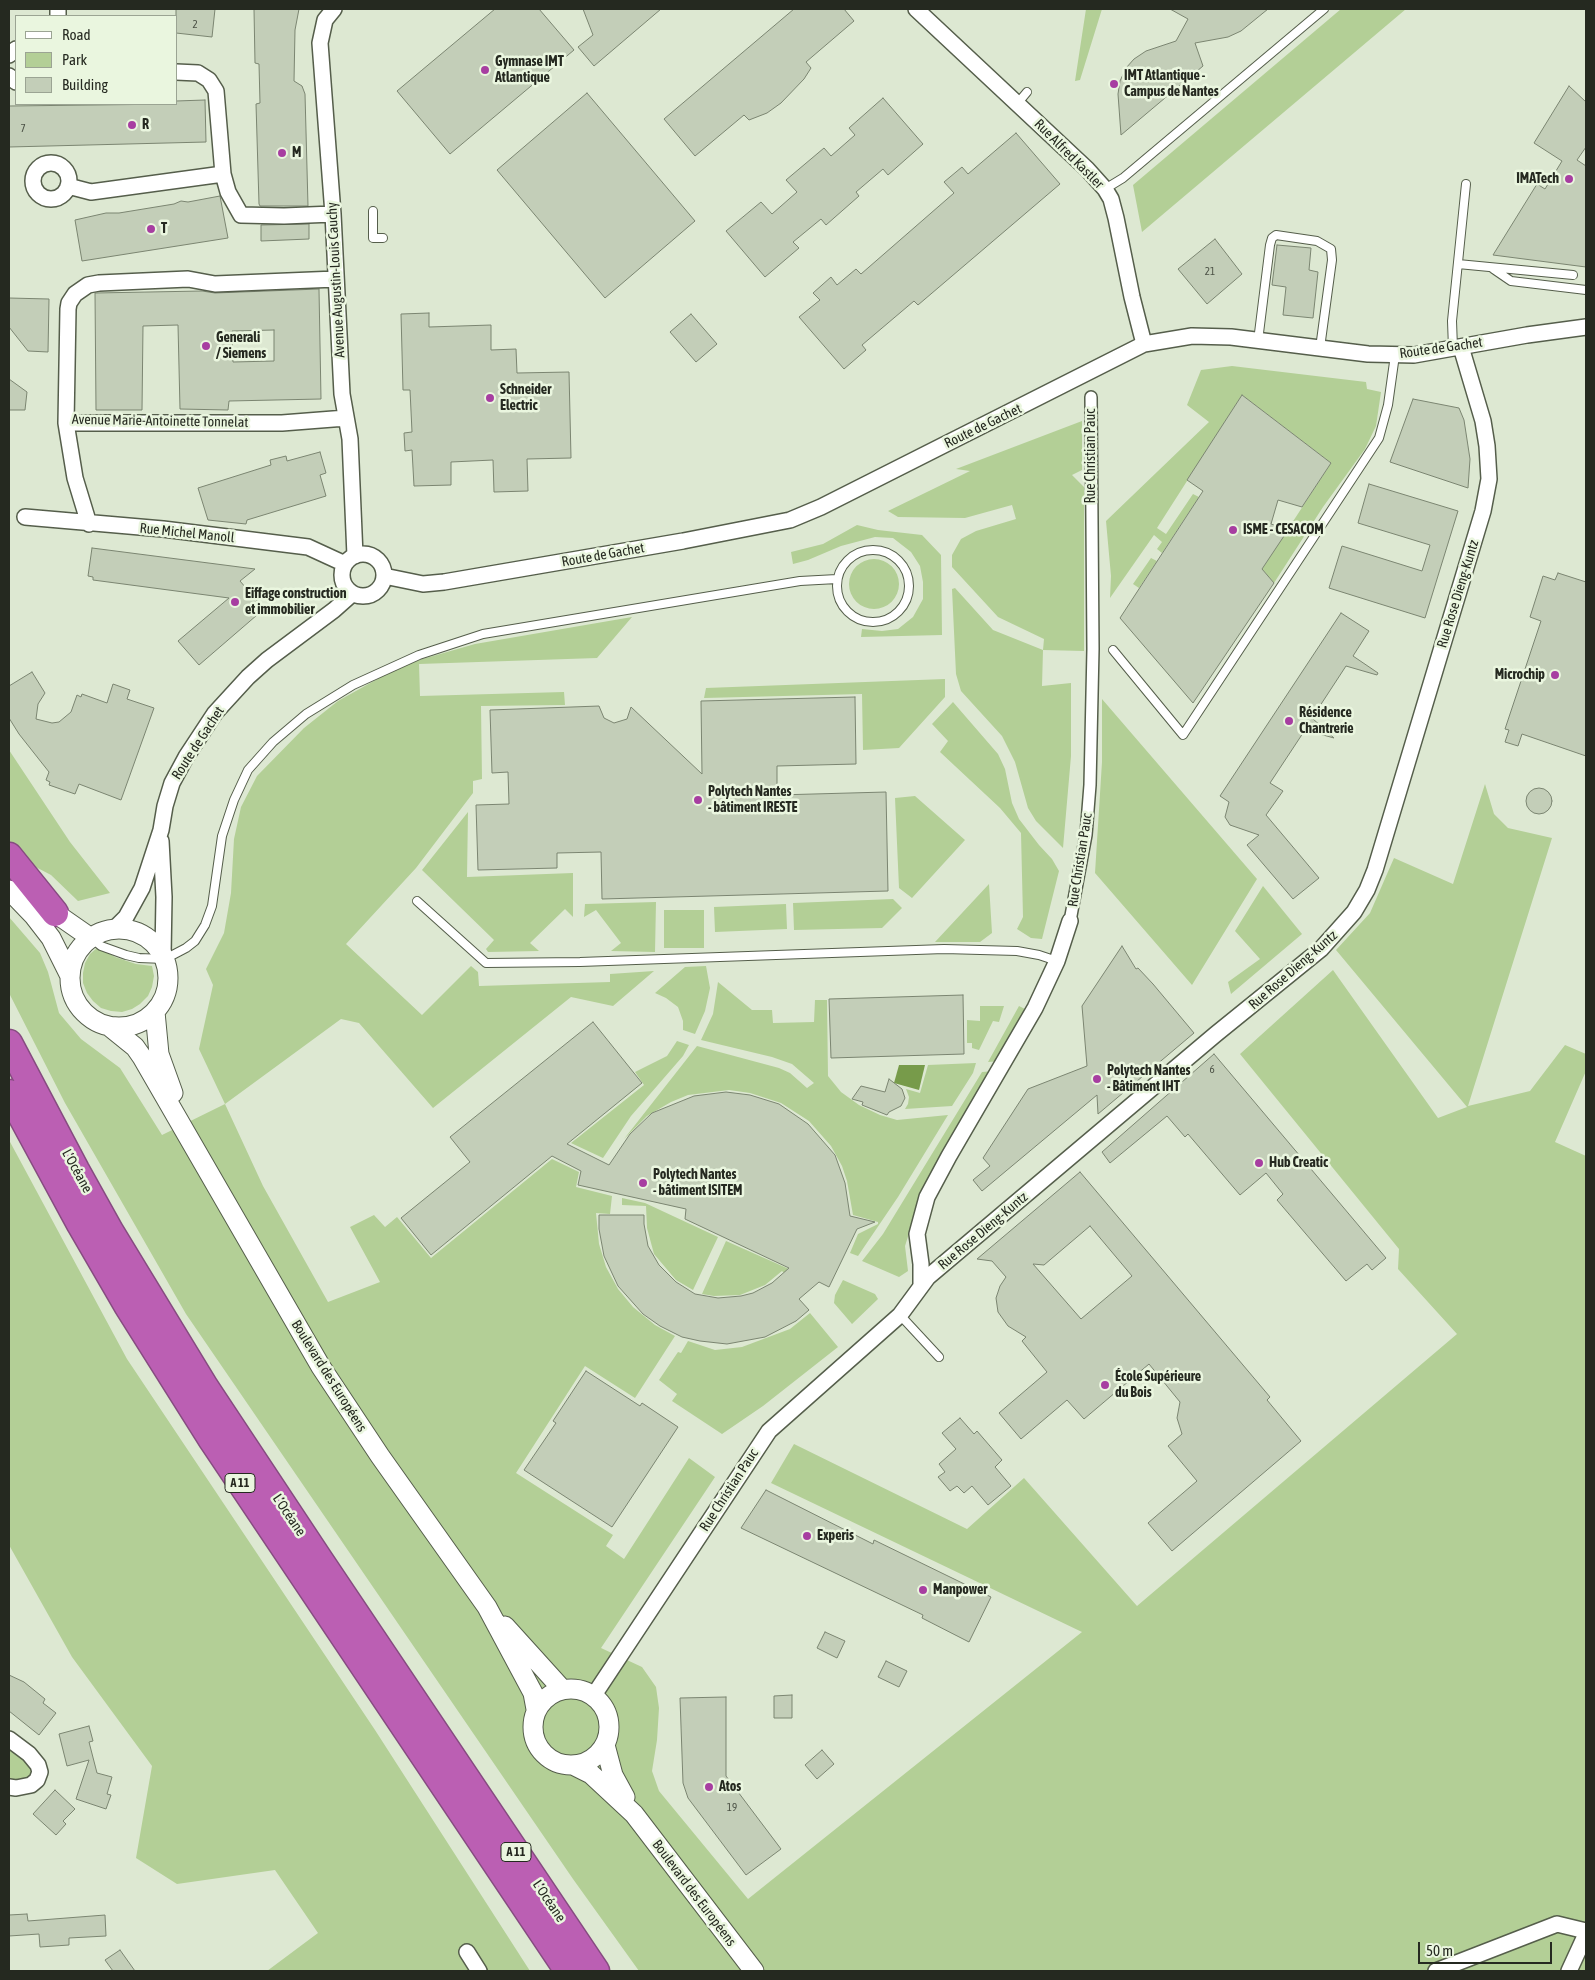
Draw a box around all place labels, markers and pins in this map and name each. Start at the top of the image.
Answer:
place label: Gymnase IMT Atlantique [495,54,564,86]
marker: Gymnase IMT Atlantique [479,64,491,76]
place label: IMT Atlantique - Campus de Nantes [1124,68,1219,100]
marker: IMT Atlantique - Campus de Nantes [1108,78,1120,90]
place label: R [142,117,149,133]
marker: R [126,119,138,131]
place label: M [292,145,301,161]
marker: M [276,147,288,159]
place label: IMATech [1516,171,1559,187]
marker: IMATech [1563,173,1575,185]
place label: T [161,221,167,237]
marker: T [145,223,157,235]
place label: Generali / Siemens [216,330,266,362]
marker: Generali / Siemens [200,340,212,352]
place label: Schneider Electric [500,382,551,414]
marker: Schneider Electric [484,392,496,404]
place label: ISME - CESACOM [1243,522,1324,538]
marker: ISME - CESACOM [1227,524,1239,536]
place label: Eiffage construction et immobilier [245,586,347,618]
marker: Eiffage construction et immobilier [229,596,241,608]
place label: Microchip [1495,667,1545,683]
marker: Microchip [1549,669,1561,681]
place label: Résidence Chantrerie [1299,705,1354,738]
marker: Résidence Chantrerie [1283,715,1295,727]
place label: Polytech Nantes - bâtiment IRESTE [708,784,798,816]
marker: Polytech Nantes - bâtiment IRESTE [692,794,704,806]
place label: Polytech Nantes - Bâtiment IHT [1107,1063,1190,1096]
marker: Polytech Nantes - Bâtiment IHT [1091,1073,1103,1085]
place label: Hub Creatic [1269,1155,1328,1171]
marker: Hub Creatic [1253,1157,1265,1169]
place label: Polytech Nantes - bâtiment ISITEM [653,1167,743,1200]
marker: Polytech Nantes - bâtiment ISITEM [637,1177,649,1189]
place label: École Supérieure du Bois [1115,1369,1201,1401]
marker: École Supérieure du Bois [1099,1379,1111,1391]
place label: Experis [817,1528,854,1544]
marker: Experis [801,1530,813,1542]
place label: Manpower [933,1582,987,1598]
marker: Manpower [917,1584,929,1596]
place label: Atos [719,1779,741,1795]
marker: Atos [703,1781,715,1793]

